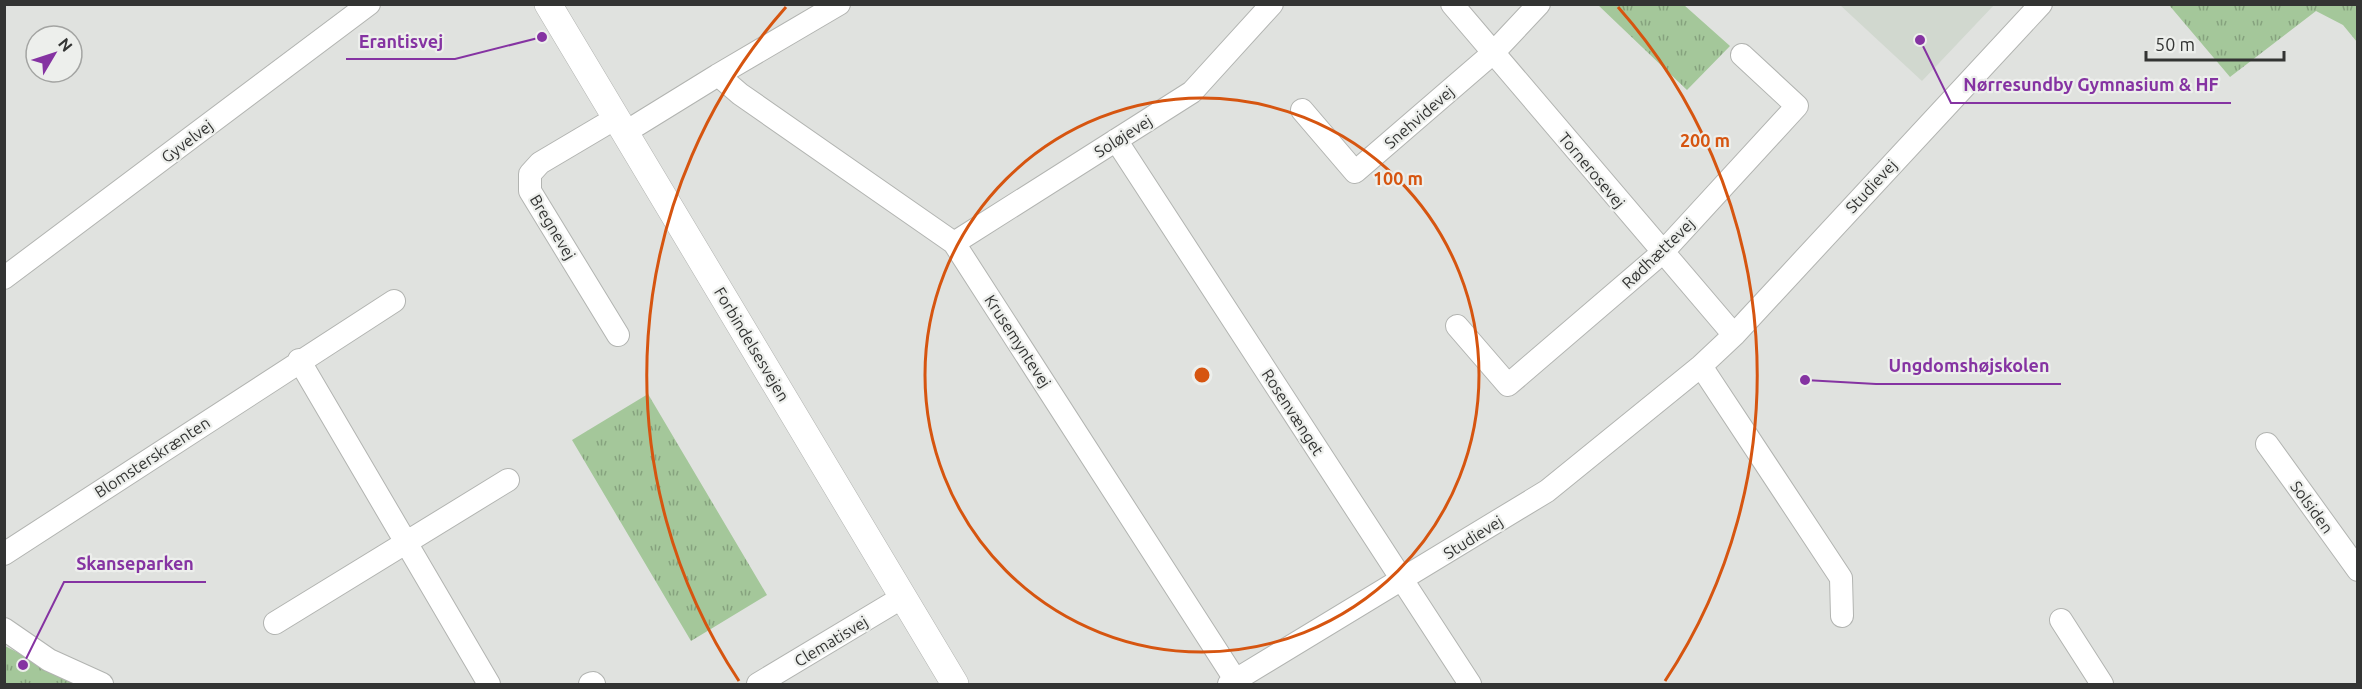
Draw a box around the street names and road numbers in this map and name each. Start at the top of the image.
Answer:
street label: Snehvidevej [1381,82,1457,152]
street label: Soløjevej [1091,111,1155,161]
street label: Gyvelvej [158,116,216,166]
street label: Tornerosevej [1555,129,1629,211]
street label: Studievej [1842,156,1900,216]
street label: Bregnevej [527,191,579,263]
street label: Rødhættevej [1618,214,1698,292]
street label: Forbindelsesvejen [711,284,793,404]
street label: Krusemyntevej [981,291,1055,391]
street label: Rosenvænget [1258,366,1328,459]
street label: Blomsterskrænten [91,413,213,501]
street label: Solsiden [2287,477,2337,537]
street label: Studievej [1440,512,1506,562]
street label: Clematisvej [791,612,871,670]

